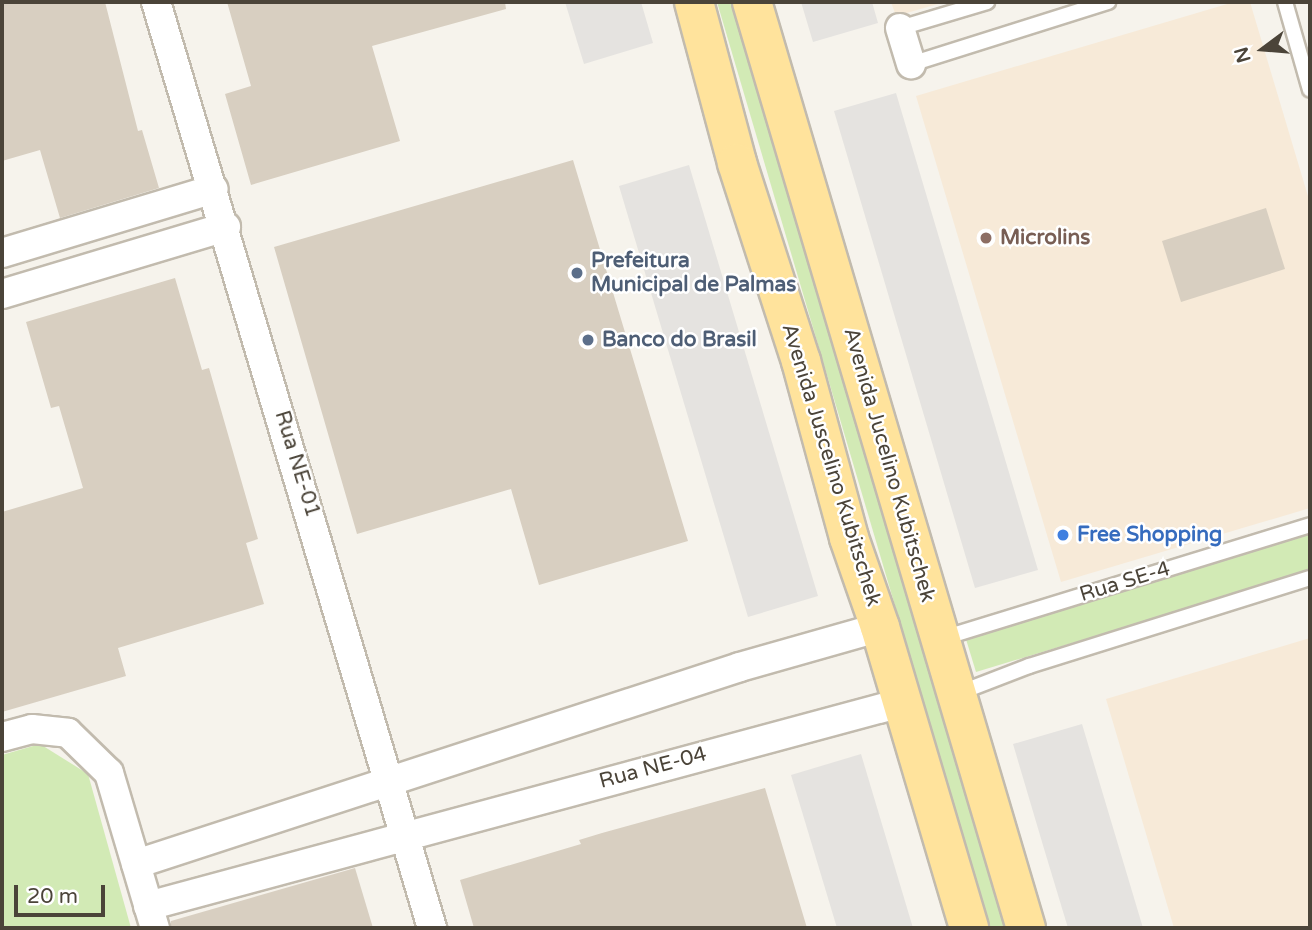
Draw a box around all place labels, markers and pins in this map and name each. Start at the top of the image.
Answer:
place label: Microlins [1000,225,1090,251]
marker: Microlins [978,230,994,246]
place label: Prefeitura Municipal de Palmas [591,248,796,298]
marker: Prefeitura Municipal de Palmas [569,265,585,281]
place label: Banco do Brasil [602,327,757,353]
marker: Banco do Brasil [580,332,596,348]
place label: Free Shopping [1077,522,1222,548]
marker: Free Shopping [1055,527,1071,543]

